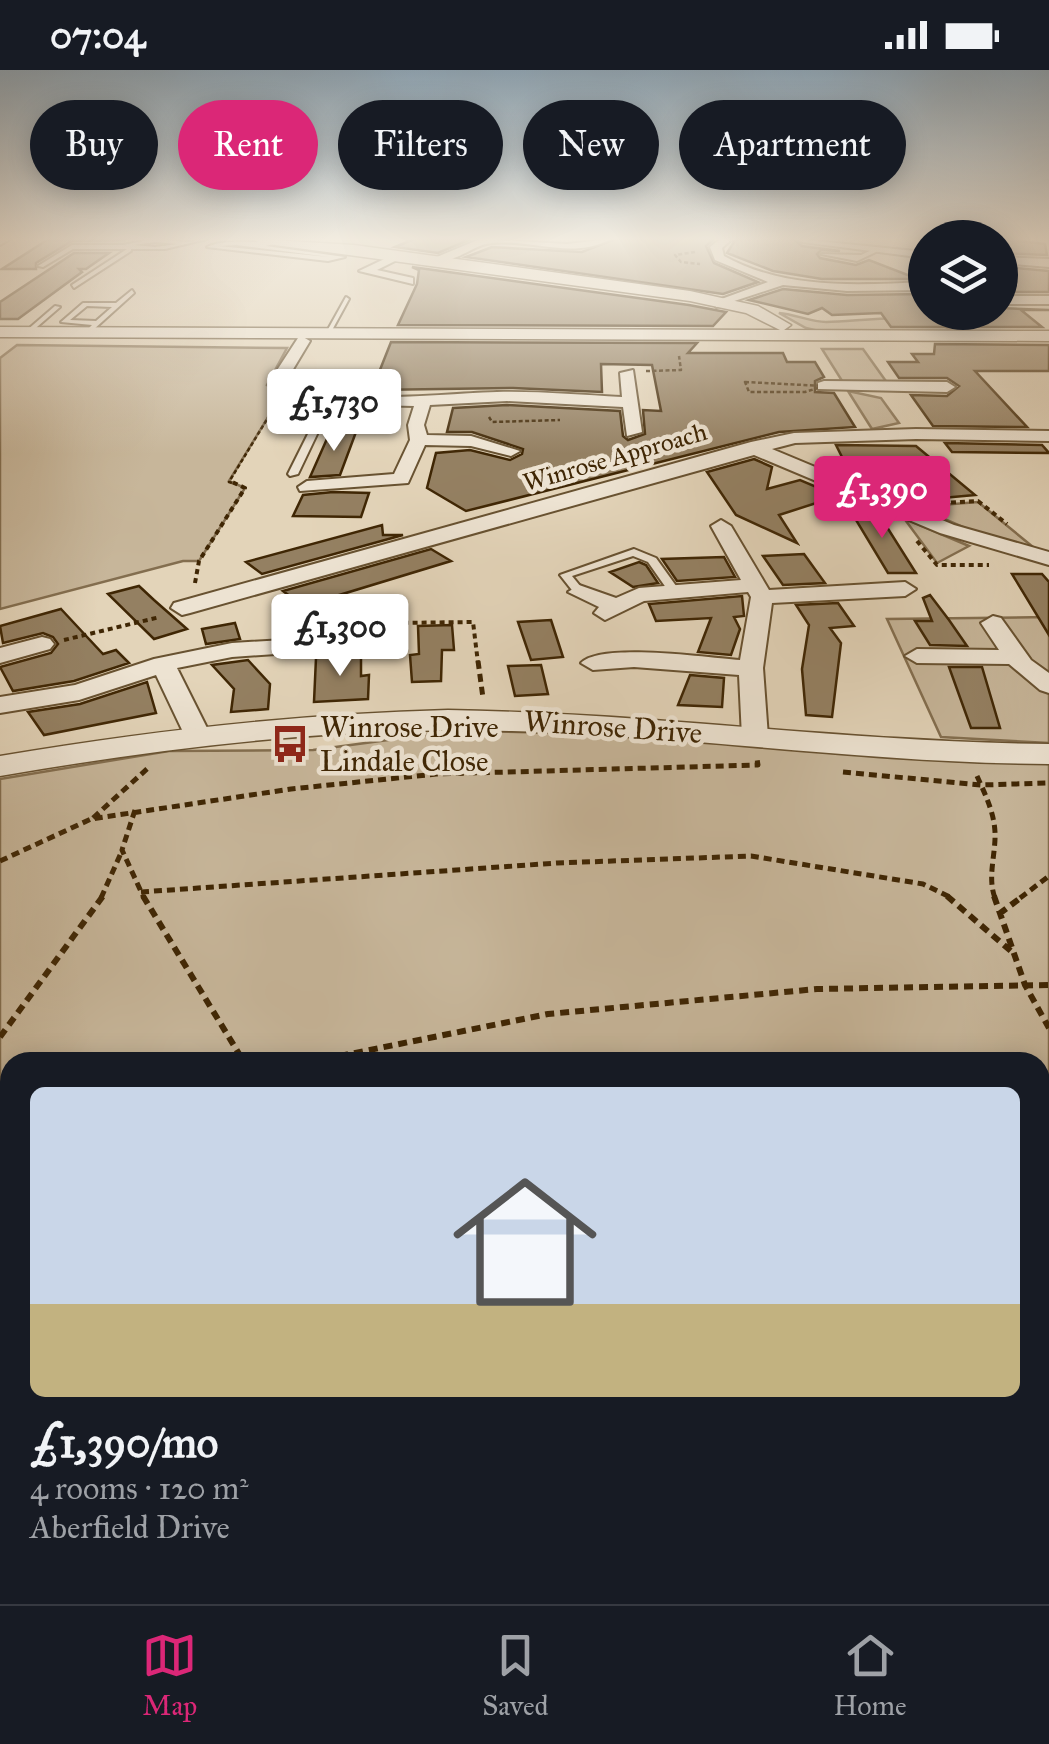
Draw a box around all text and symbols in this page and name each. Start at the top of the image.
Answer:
text: 07:04 [50,12,145,58]
chip: Buy [30,100,158,190]
chip: Rent [178,100,318,190]
chip: Filters [338,100,503,190]
chip: New [523,100,659,190]
chip: Apartment [679,100,906,190]
map controls [908,220,1018,330]
button: layers [908,220,1018,330]
pin: £1,730 [253,369,415,454]
text: £1,730 [289,382,379,421]
street label: Winrose Approach [519,416,711,498]
pin: £1,390 [801,456,963,541]
text: £1,390 [836,469,928,508]
pin: £1,300 [259,594,421,679]
text: £1,300 [293,607,387,646]
street label: Winrose Drive [523,703,703,751]
place label: Winrose Drive Lindale Close [320,709,499,779]
bus stop icon: Winrose Drive Lindale Close [269,723,311,765]
icon: home [435,1152,615,1332]
text: £1,390/mo [30,1417,218,1469]
text: 4 rooms · 120 m² [30,1469,249,1508]
text: Aberfield Drive [30,1508,230,1547]
tab: Map [142,1628,197,1723]
tab: Saved [482,1628,549,1723]
tab: Home [833,1628,907,1723]

